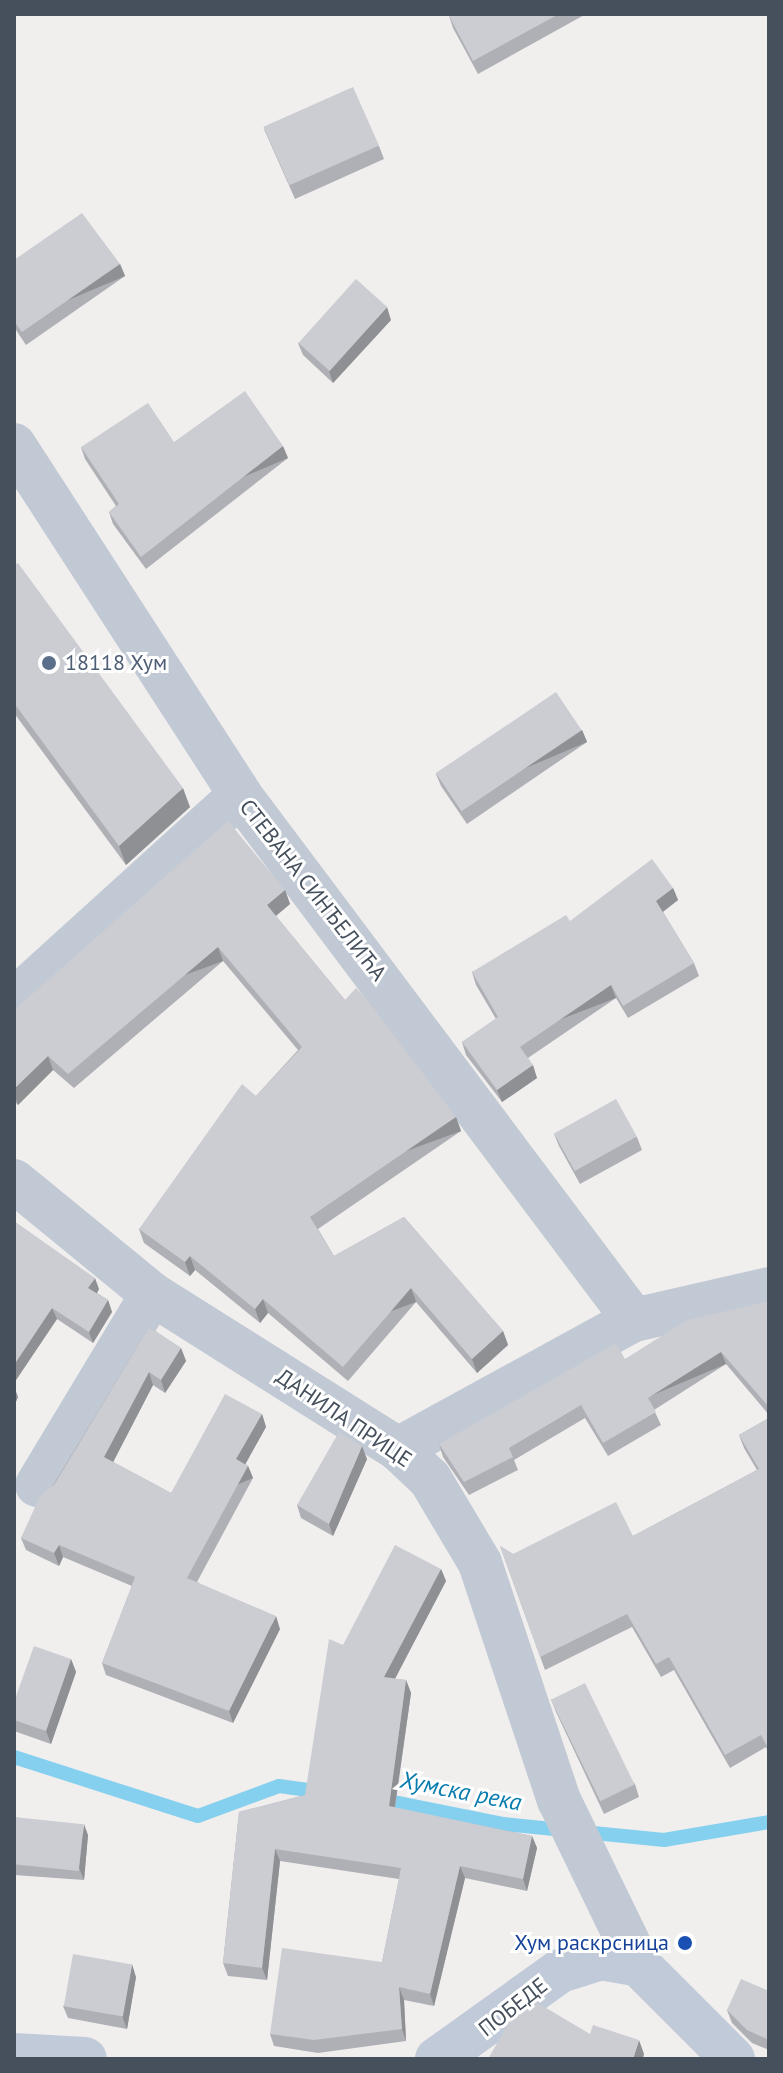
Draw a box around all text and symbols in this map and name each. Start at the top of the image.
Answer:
place label: 18118 Хум [65,650,168,676]
marker: 18118 Хум [40,654,58,672]
street label: СТЕВАНА СИНЂЕЛИЋА [234,794,392,986]
street label: ДАНИЛА ПРИЦЕ [271,1363,417,1473]
water label: Хумска река [398,1765,524,1817]
place label: Хум раскрсница [514,1930,669,1956]
marker: Хум раскрсница [676,1934,694,1952]
street label: ПОБЕДЕ [473,1972,553,2042]

